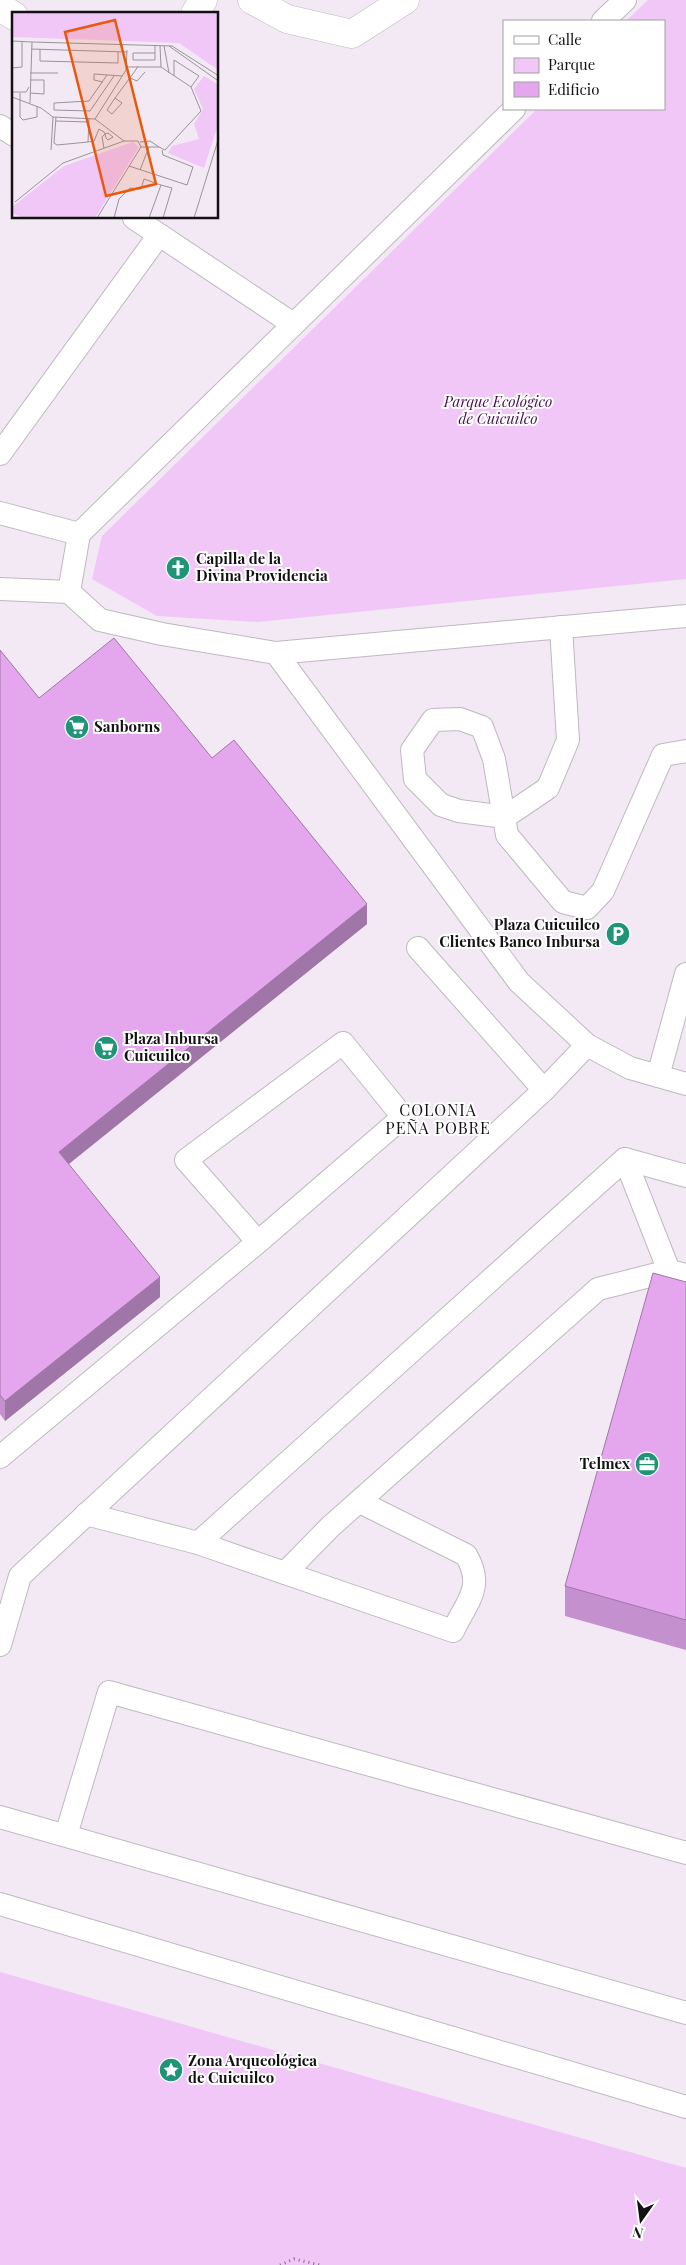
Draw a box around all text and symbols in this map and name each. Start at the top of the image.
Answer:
inset map [12,12,219,219]
legend [503,20,666,110]
text: Calle [548,29,582,49]
text: Parque [548,54,595,74]
text: Edificio [548,79,599,99]
park label: Parque Ecológico de Cuicuilco [443,391,552,428]
place label: Capilla de la Divina Providencia [196,548,328,585]
church icon: Capilla de la Divina Providencia [165,555,191,581]
supermarket icon: Sanborns [64,714,90,740]
place label: Sanborns [94,716,160,736]
place label: Plaza Cuicuilco Clientes Banco Inbursa [439,914,600,951]
parking icon: Plaza Cuicuilco Clientes Banco Inbursa [605,921,631,947]
place label: Plaza Inbursa Cuicuilco [124,1028,219,1065]
supermarket icon: Plaza Inbursa Cuicuilco [93,1035,119,1061]
district label: COLONIA PEÑA POBRE [385,1099,491,1138]
office icon: Telmex [634,1451,660,1477]
place label: Telmex [579,1453,631,1473]
place label: Zona Arqueológica de Cuicuilco [188,2050,317,2087]
place icon: Zona Arqueológica de Cuicuilco [158,2057,184,2083]
north arrow [616,2195,666,2245]
text: N [631,2223,645,2244]

